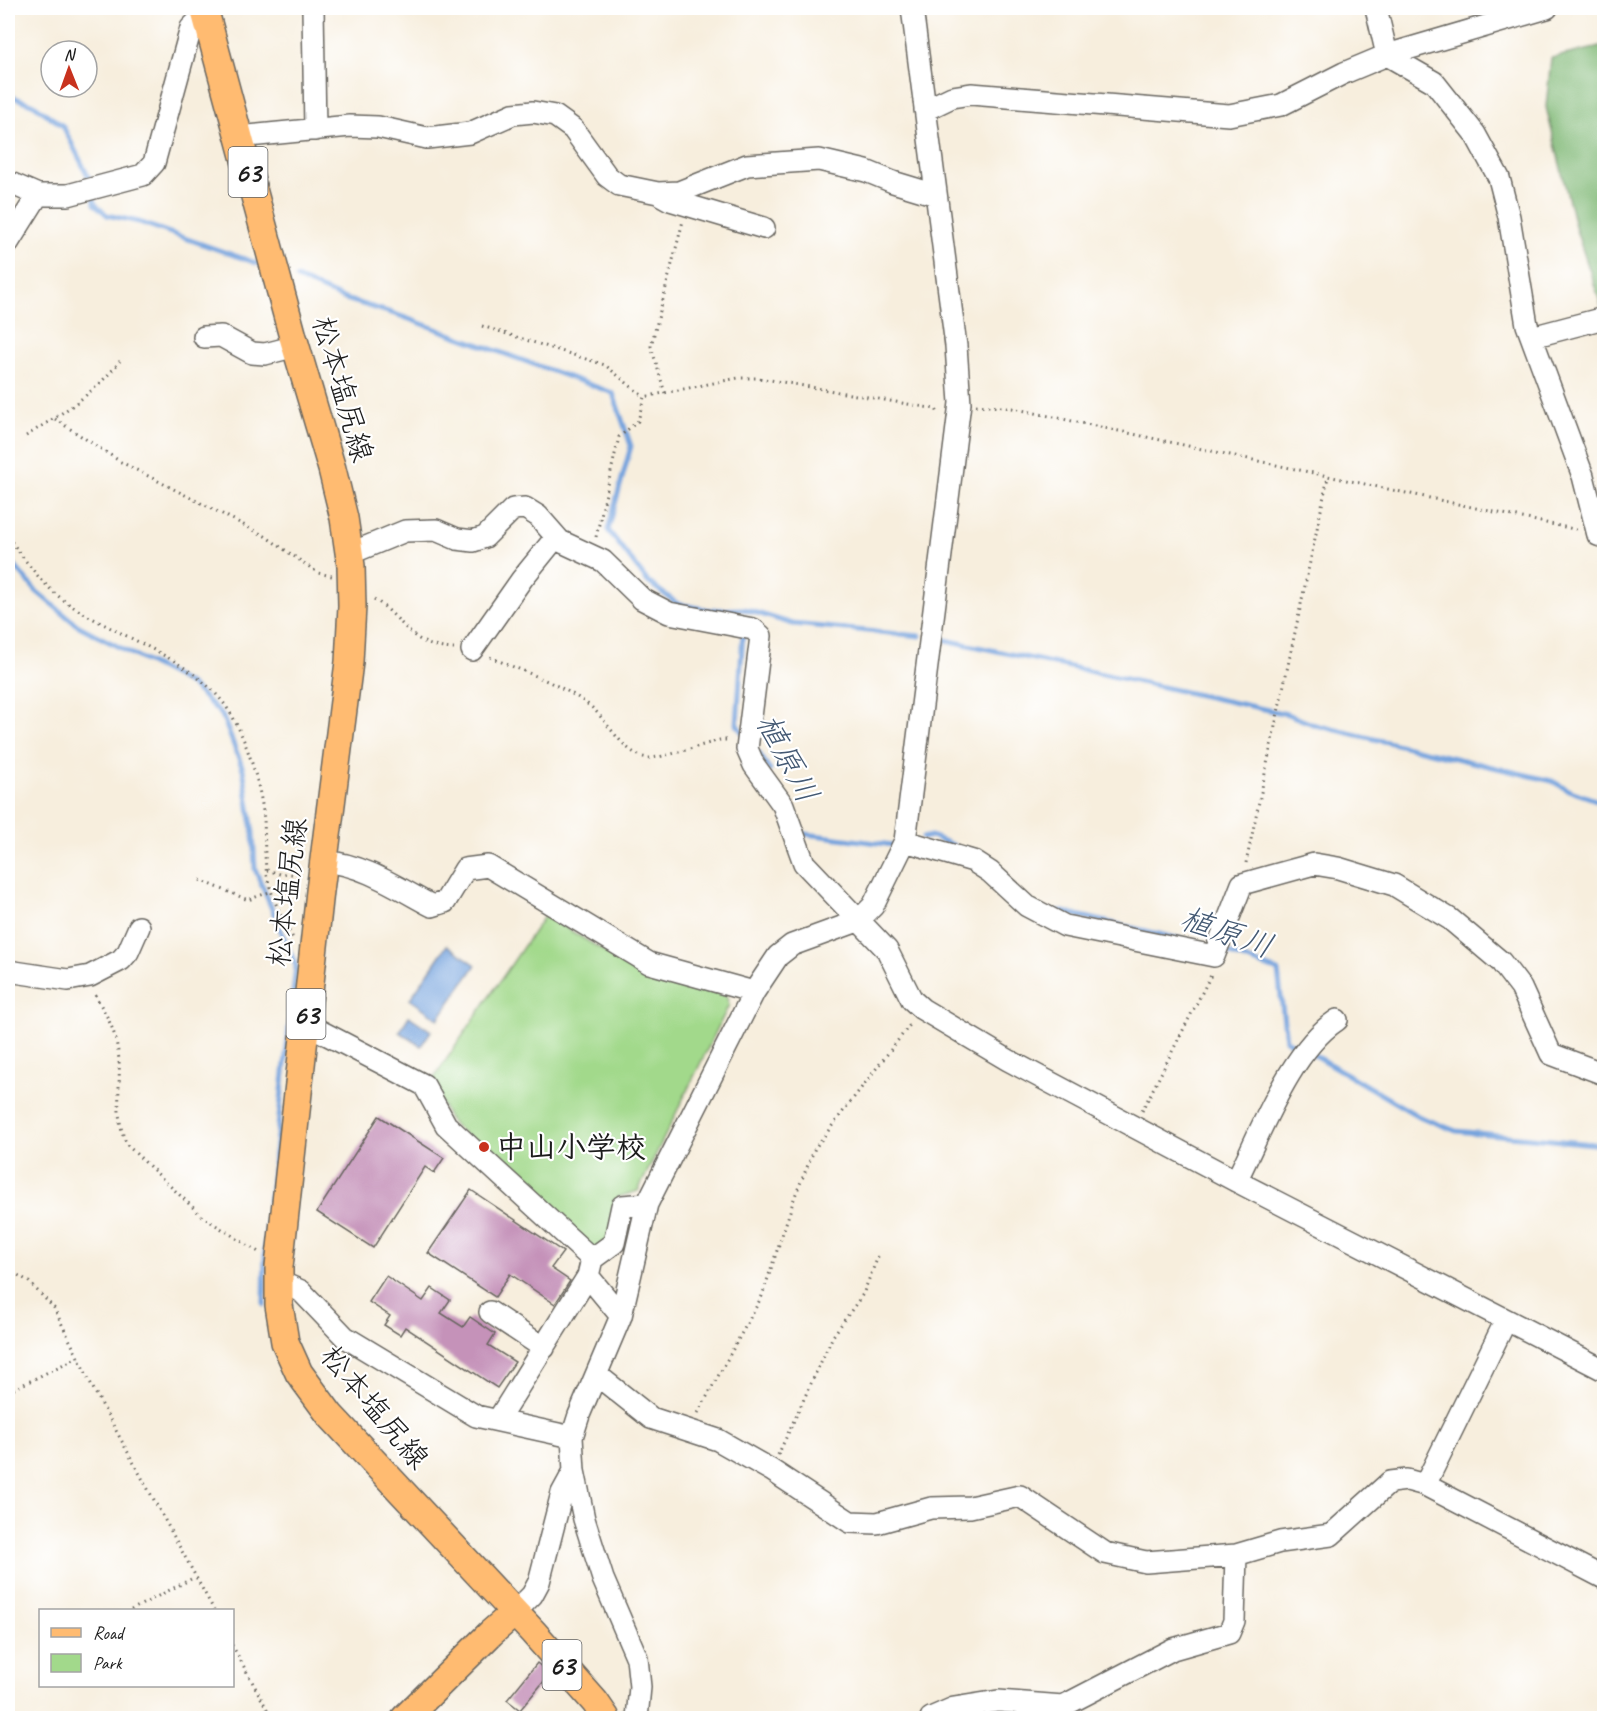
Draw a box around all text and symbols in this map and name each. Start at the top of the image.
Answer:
north arrow [39,39,99,99]
text: N [64,45,77,65]
road number: 63 [228,147,268,197]
street label: 松本塩尻線 [304,312,382,466]
water label: 植原川 [747,706,828,810]
street label: 松本塩尻線 [259,815,315,969]
water label: 植原川 [1175,897,1279,967]
road number: 63 [286,989,326,1039]
place label: 中山小学校 [496,1128,646,1166]
marker: 中山小学校 [477,1140,491,1154]
street label: 松本塩尻線 [312,1337,438,1477]
legend [39,1609,234,1687]
text: Road [93,1622,126,1644]
road number: 63 [542,1640,582,1690]
text: Park [93,1652,123,1674]

